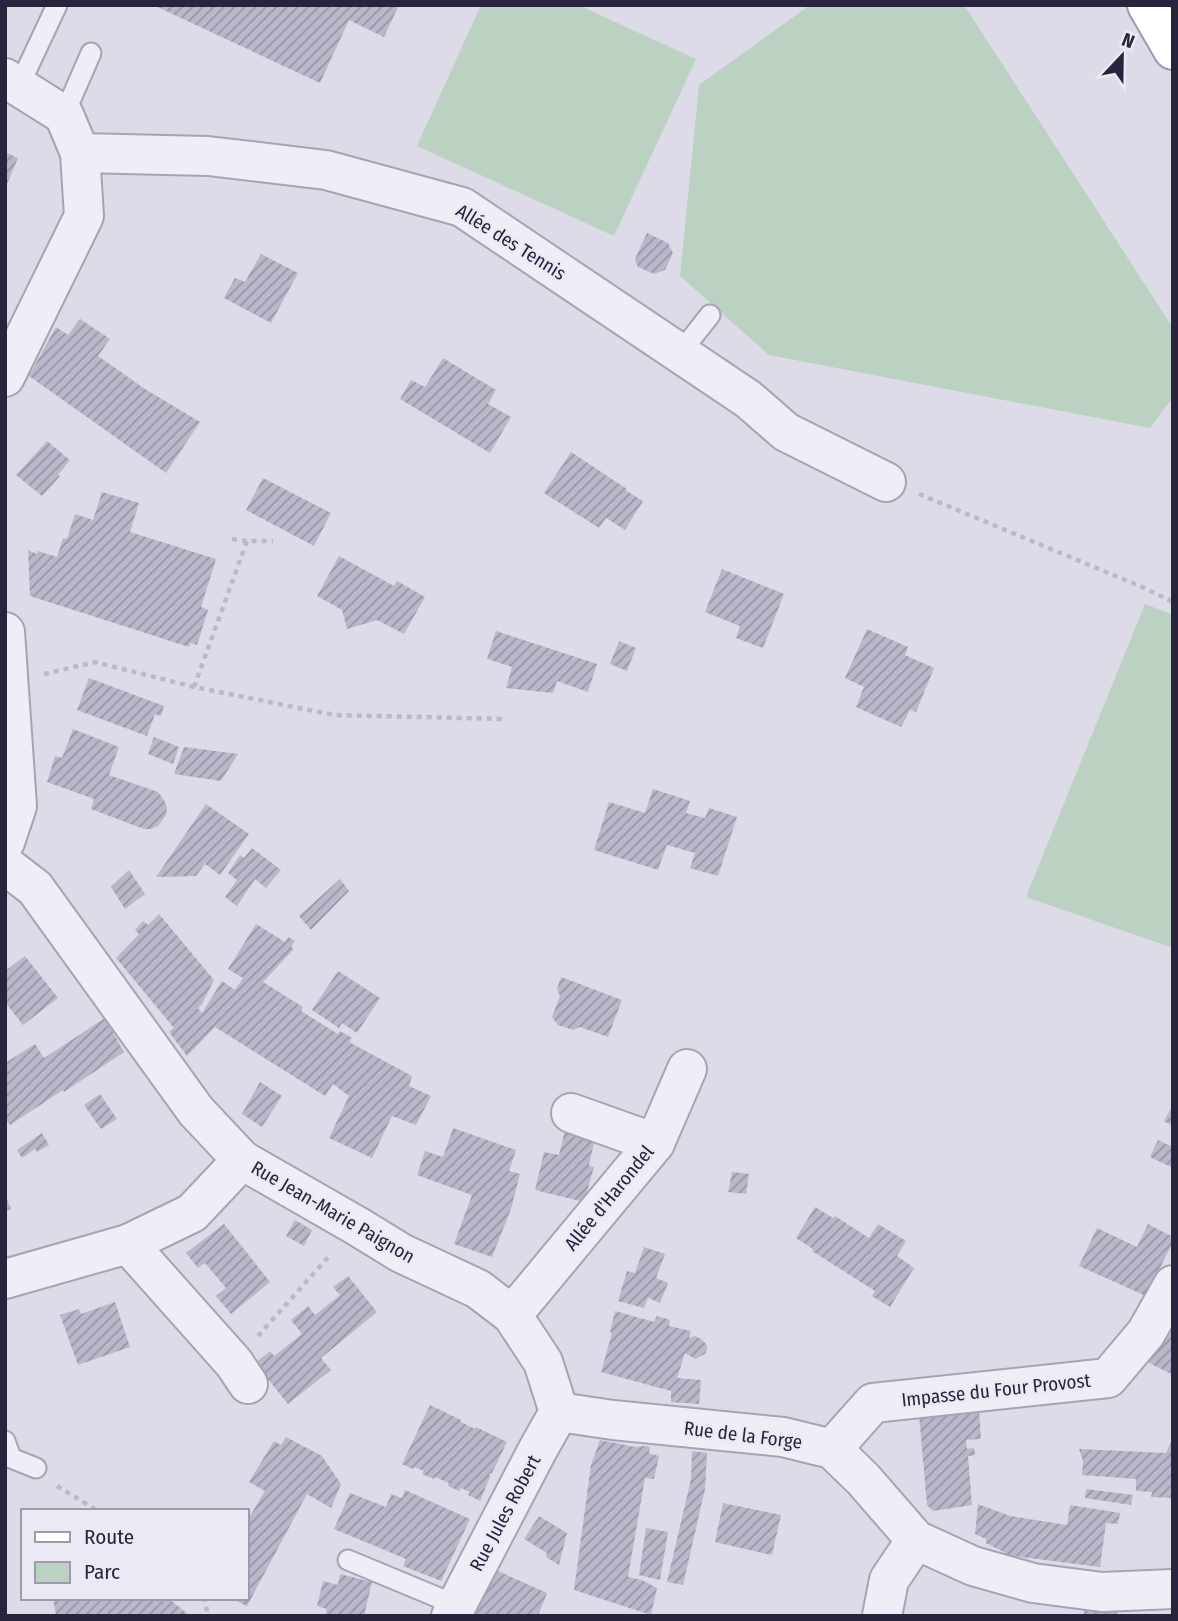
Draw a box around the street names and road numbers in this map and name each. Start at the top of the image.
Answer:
street label: Allée des Tennis [452,199,570,285]
street label: Allée d'Harondel [560,1141,658,1255]
street label: Rue Jean-Marie Paignon [247,1156,419,1268]
street label: Impasse du Four Provost [900,1369,1093,1411]
street label: Rue de la Forge [683,1416,803,1454]
street label: Rue Jules Robert [465,1450,546,1575]

